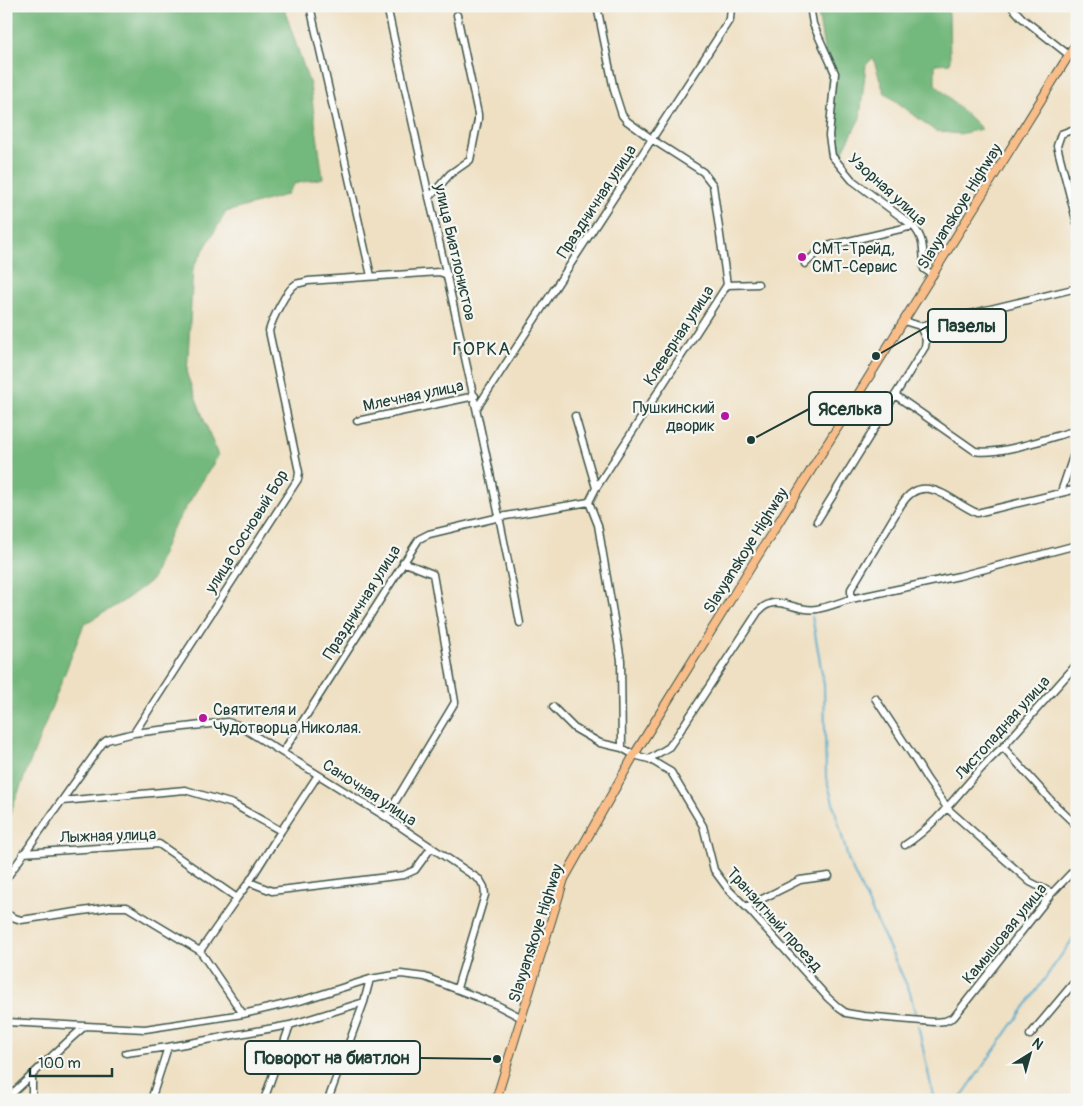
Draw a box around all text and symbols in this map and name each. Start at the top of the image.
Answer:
street label: Slavyanskoye Highway [913,140,1007,273]
street label: Праздничная улица [553,141,641,262]
street label: Узорная улица [844,149,931,231]
street label: улица Биатлонистов [429,181,481,323]
place label: СМТ-Трейд, СМТ-Сервис [812,239,898,277]
marker: СМТ-Трейд, СМТ-Сервис [796,251,808,263]
street label: Клеверная улица [639,282,719,389]
callout: Пазелы [928,309,1006,342]
text: Пазелы [938,315,996,338]
district label: ГОРКА [453,337,511,361]
street label: Млечная улица [361,376,465,416]
callout: Яселька [809,392,892,425]
place label: Пушкинский дворик [633,398,715,436]
text: Яселька [818,398,883,421]
marker: Пушкинский дворик [719,410,731,422]
street label: улица Сосновый Бор [200,466,293,598]
street label: Slavyanskoye Highway [699,484,793,617]
street label: Праздничная улица [319,542,405,664]
street label: Листопадная улица [950,672,1055,784]
place label: Святителя и Чудотворца Николая. [213,700,362,738]
marker: Святителя и Чудотворца Николая. [197,712,209,724]
street label: Саночная улица [319,755,420,831]
street label: Лыжная улица [59,824,157,848]
street label: Slavyanskoye Highway [504,861,568,1005]
street label: Транзитный проезд [722,863,827,976]
street label: Камышовая улица [958,879,1051,988]
north arrow [1006,1028,1056,1078]
text: N [1029,1034,1046,1054]
callout: Поворот на биатлон [245,1041,420,1074]
scale bar [30,1046,112,1078]
text: Поворот на биатлон [254,1047,410,1070]
text: 100 m [38,1054,81,1073]

